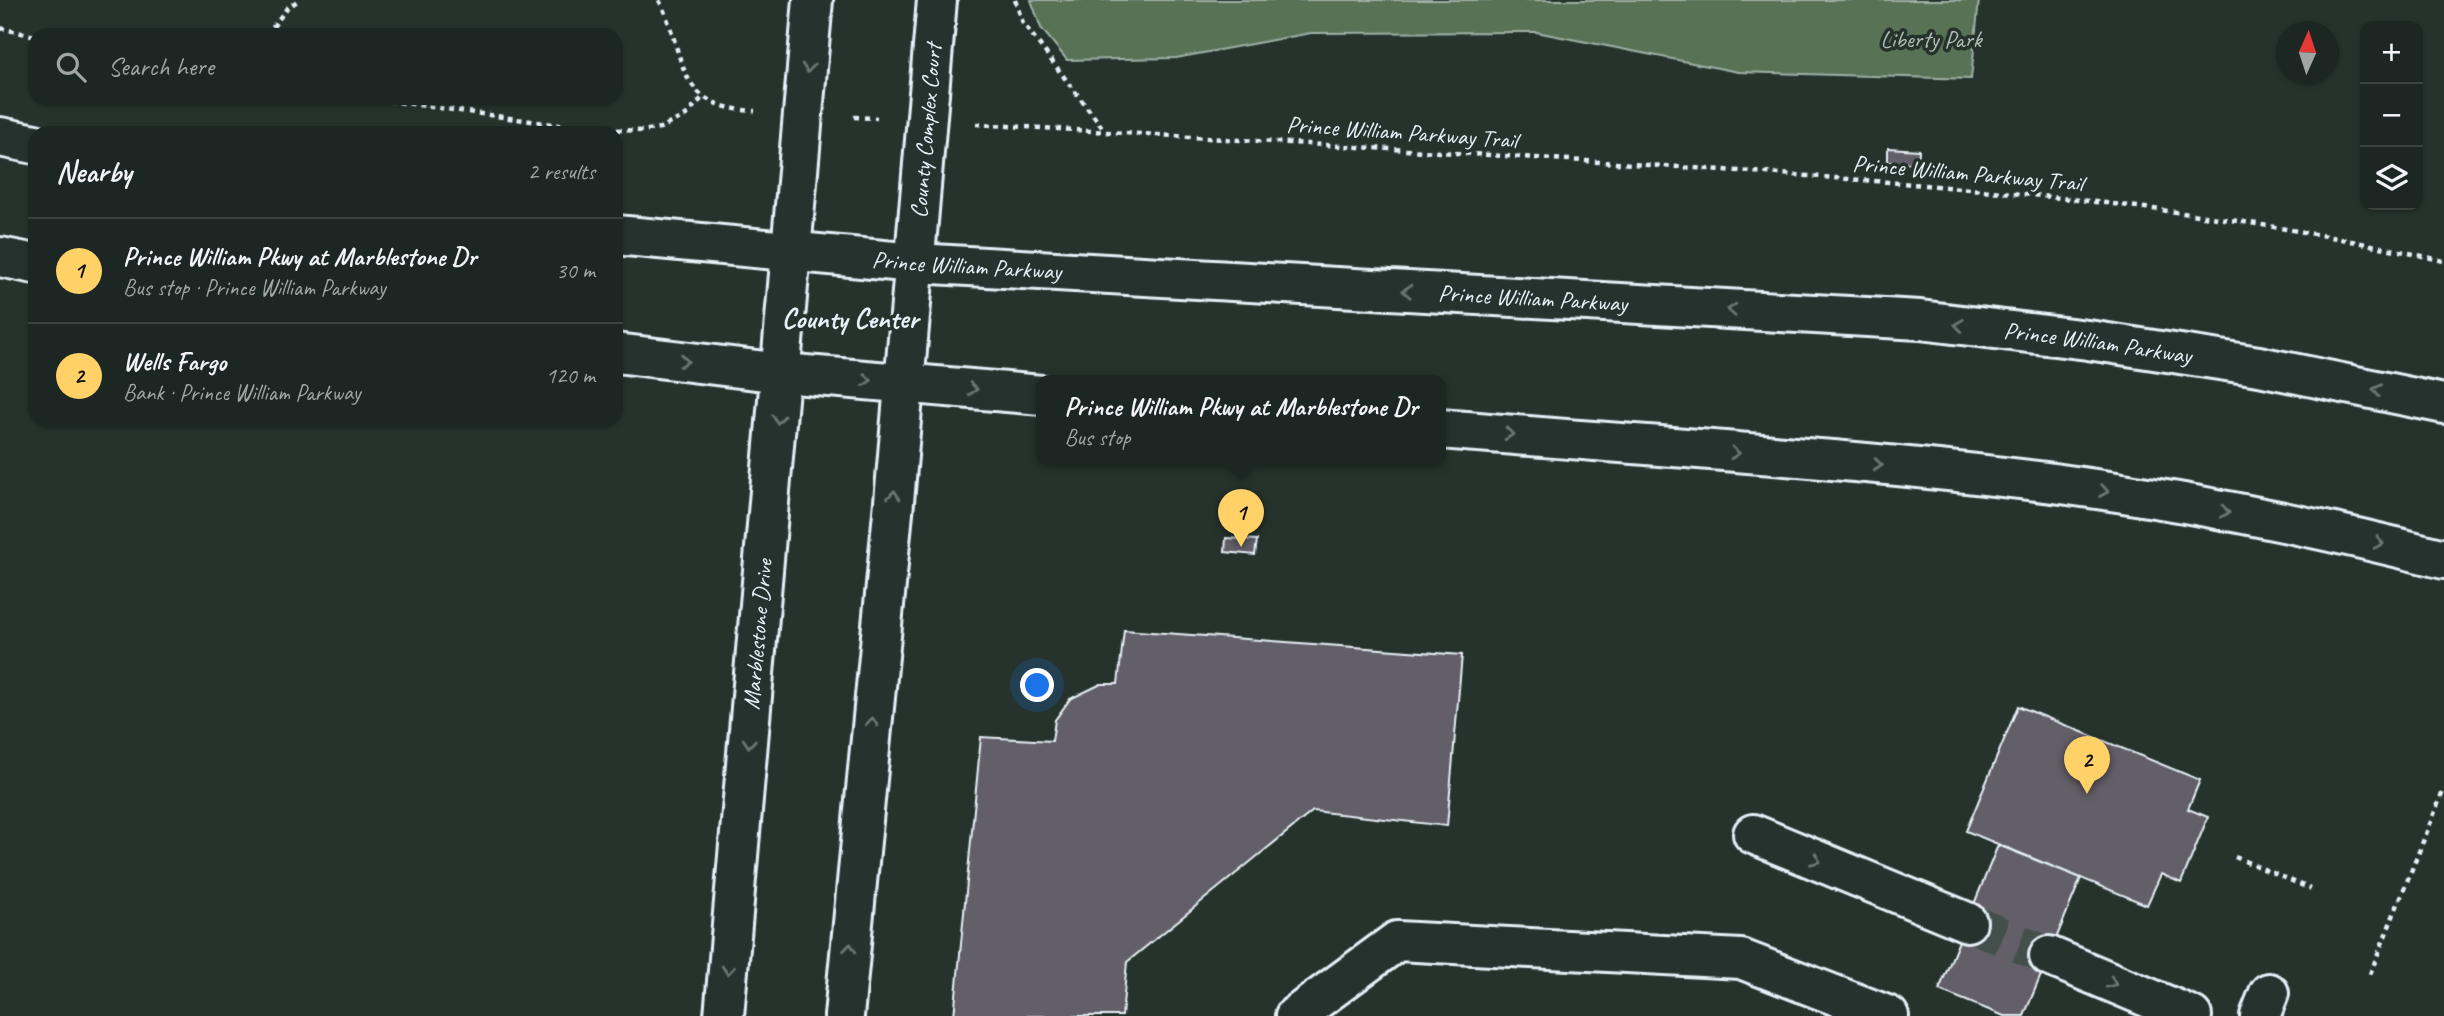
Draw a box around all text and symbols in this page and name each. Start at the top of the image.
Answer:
north arrow [2276,21,2339,84]
map controls [2360,21,2423,210]
button: + [2360,21,2423,84]
park label: Liberty Park [1880,24,1984,54]
search box [28,28,623,105]
street label: County Complex Court [903,39,948,219]
icon: search [52,48,90,86]
text: Search here [108,50,214,83]
one-way arrow [801,63,816,74]
button: − [2360,84,2423,147]
street label: Prince William Parkway Trail [1286,109,1522,155]
button: layers [2360,147,2423,210]
street label: Prince William Parkway Trail [1851,148,2088,198]
text: Nearby [56,153,132,191]
text: 2 results [528,157,595,186]
text: Prince William Pkwy at Marblestone Dr [123,240,476,273]
street label: Prince William Parkway [871,244,1064,286]
text: 1 [74,256,84,285]
text: 30 m [556,256,595,285]
text: Bus stop · Prince William Parkway [123,273,386,302]
street label: Prince William Parkway [1437,278,1630,318]
one-way arrow [1401,283,1412,298]
district label: County Center [782,301,921,336]
one-way arrow [1726,302,1737,317]
street label: Prince William Parkway [2002,315,2195,371]
one-way arrow [1953,317,1965,332]
text: Wells Fargo [123,345,226,378]
one-way arrow [678,353,690,368]
text: 2 [74,361,84,390]
text: 120 m [546,361,595,390]
one-way arrow [862,373,873,388]
popup [1036,375,1446,466]
text: Bank · Prince William Parkway [123,378,360,407]
one-way arrow [967,381,978,396]
one-way arrow [2371,384,2383,399]
text: Prince William Pkwy at Marblestone Dr [1064,390,1418,423]
one-way arrow [771,414,786,425]
text: Bus stop [1064,423,1131,452]
one-way arrow [1503,426,1514,441]
one-way arrow [1730,445,1741,460]
one-way arrow [1873,457,1884,472]
one-way arrow [2098,483,2110,498]
one-way arrow [886,489,901,500]
pin: 1 [1218,489,1264,547]
one-way arrow [2219,503,2231,518]
one-way arrow [2372,534,2384,549]
street label: Marblestone Drive [736,556,779,711]
your location [1020,668,1054,702]
one-way arrow [864,716,879,727]
pin: 2 [2064,736,2110,794]
one-way arrow [742,738,757,749]
one-way arrow [1809,852,1822,866]
one-way arrow [842,942,857,953]
one-way arrow [721,965,736,976]
one-way arrow [2105,974,2117,988]

